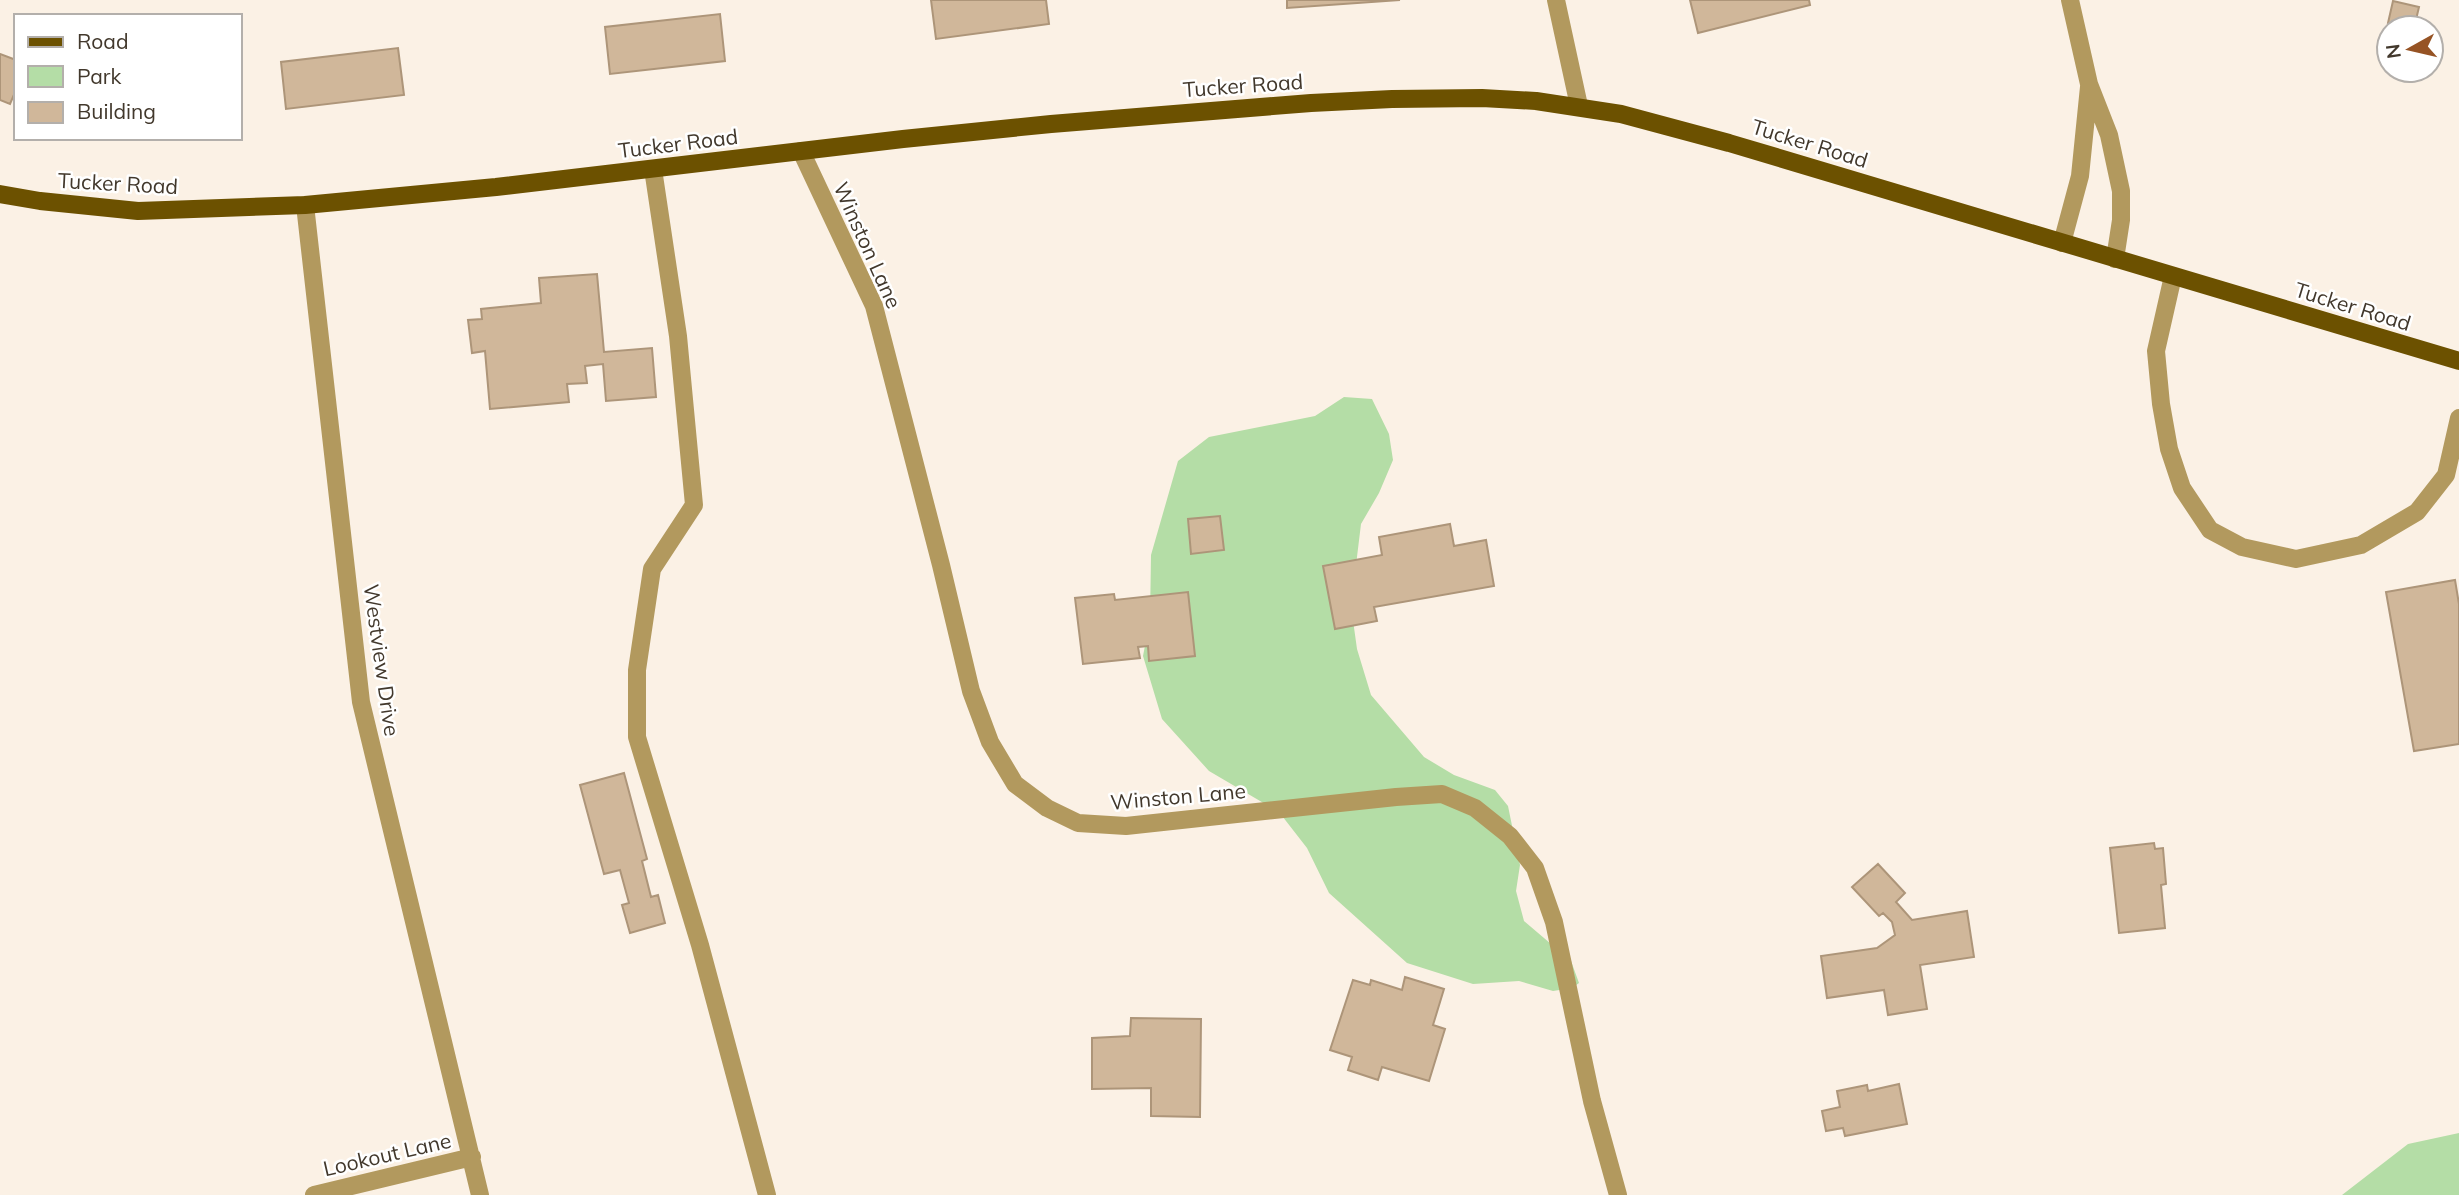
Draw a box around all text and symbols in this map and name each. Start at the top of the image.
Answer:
legend [14,14,242,140]
north arrow [2375,14,2445,84]
text: Road [77,28,128,54]
text: N [2380,43,2406,60]
text: Park [77,63,121,89]
street label: Tucker Road [1182,68,1304,102]
text: Building [77,98,156,124]
street label: Tucker Road [1749,113,1871,173]
street label: Tucker Road [617,123,739,163]
street label: Tucker Road [57,167,179,199]
street label: Winston Lane [829,178,907,312]
street label: Tucker Road [2292,276,2414,336]
street label: Westview Drive [358,582,406,738]
street label: Winston Lane [1109,777,1247,815]
street label: Lookout Lane [320,1127,454,1181]

